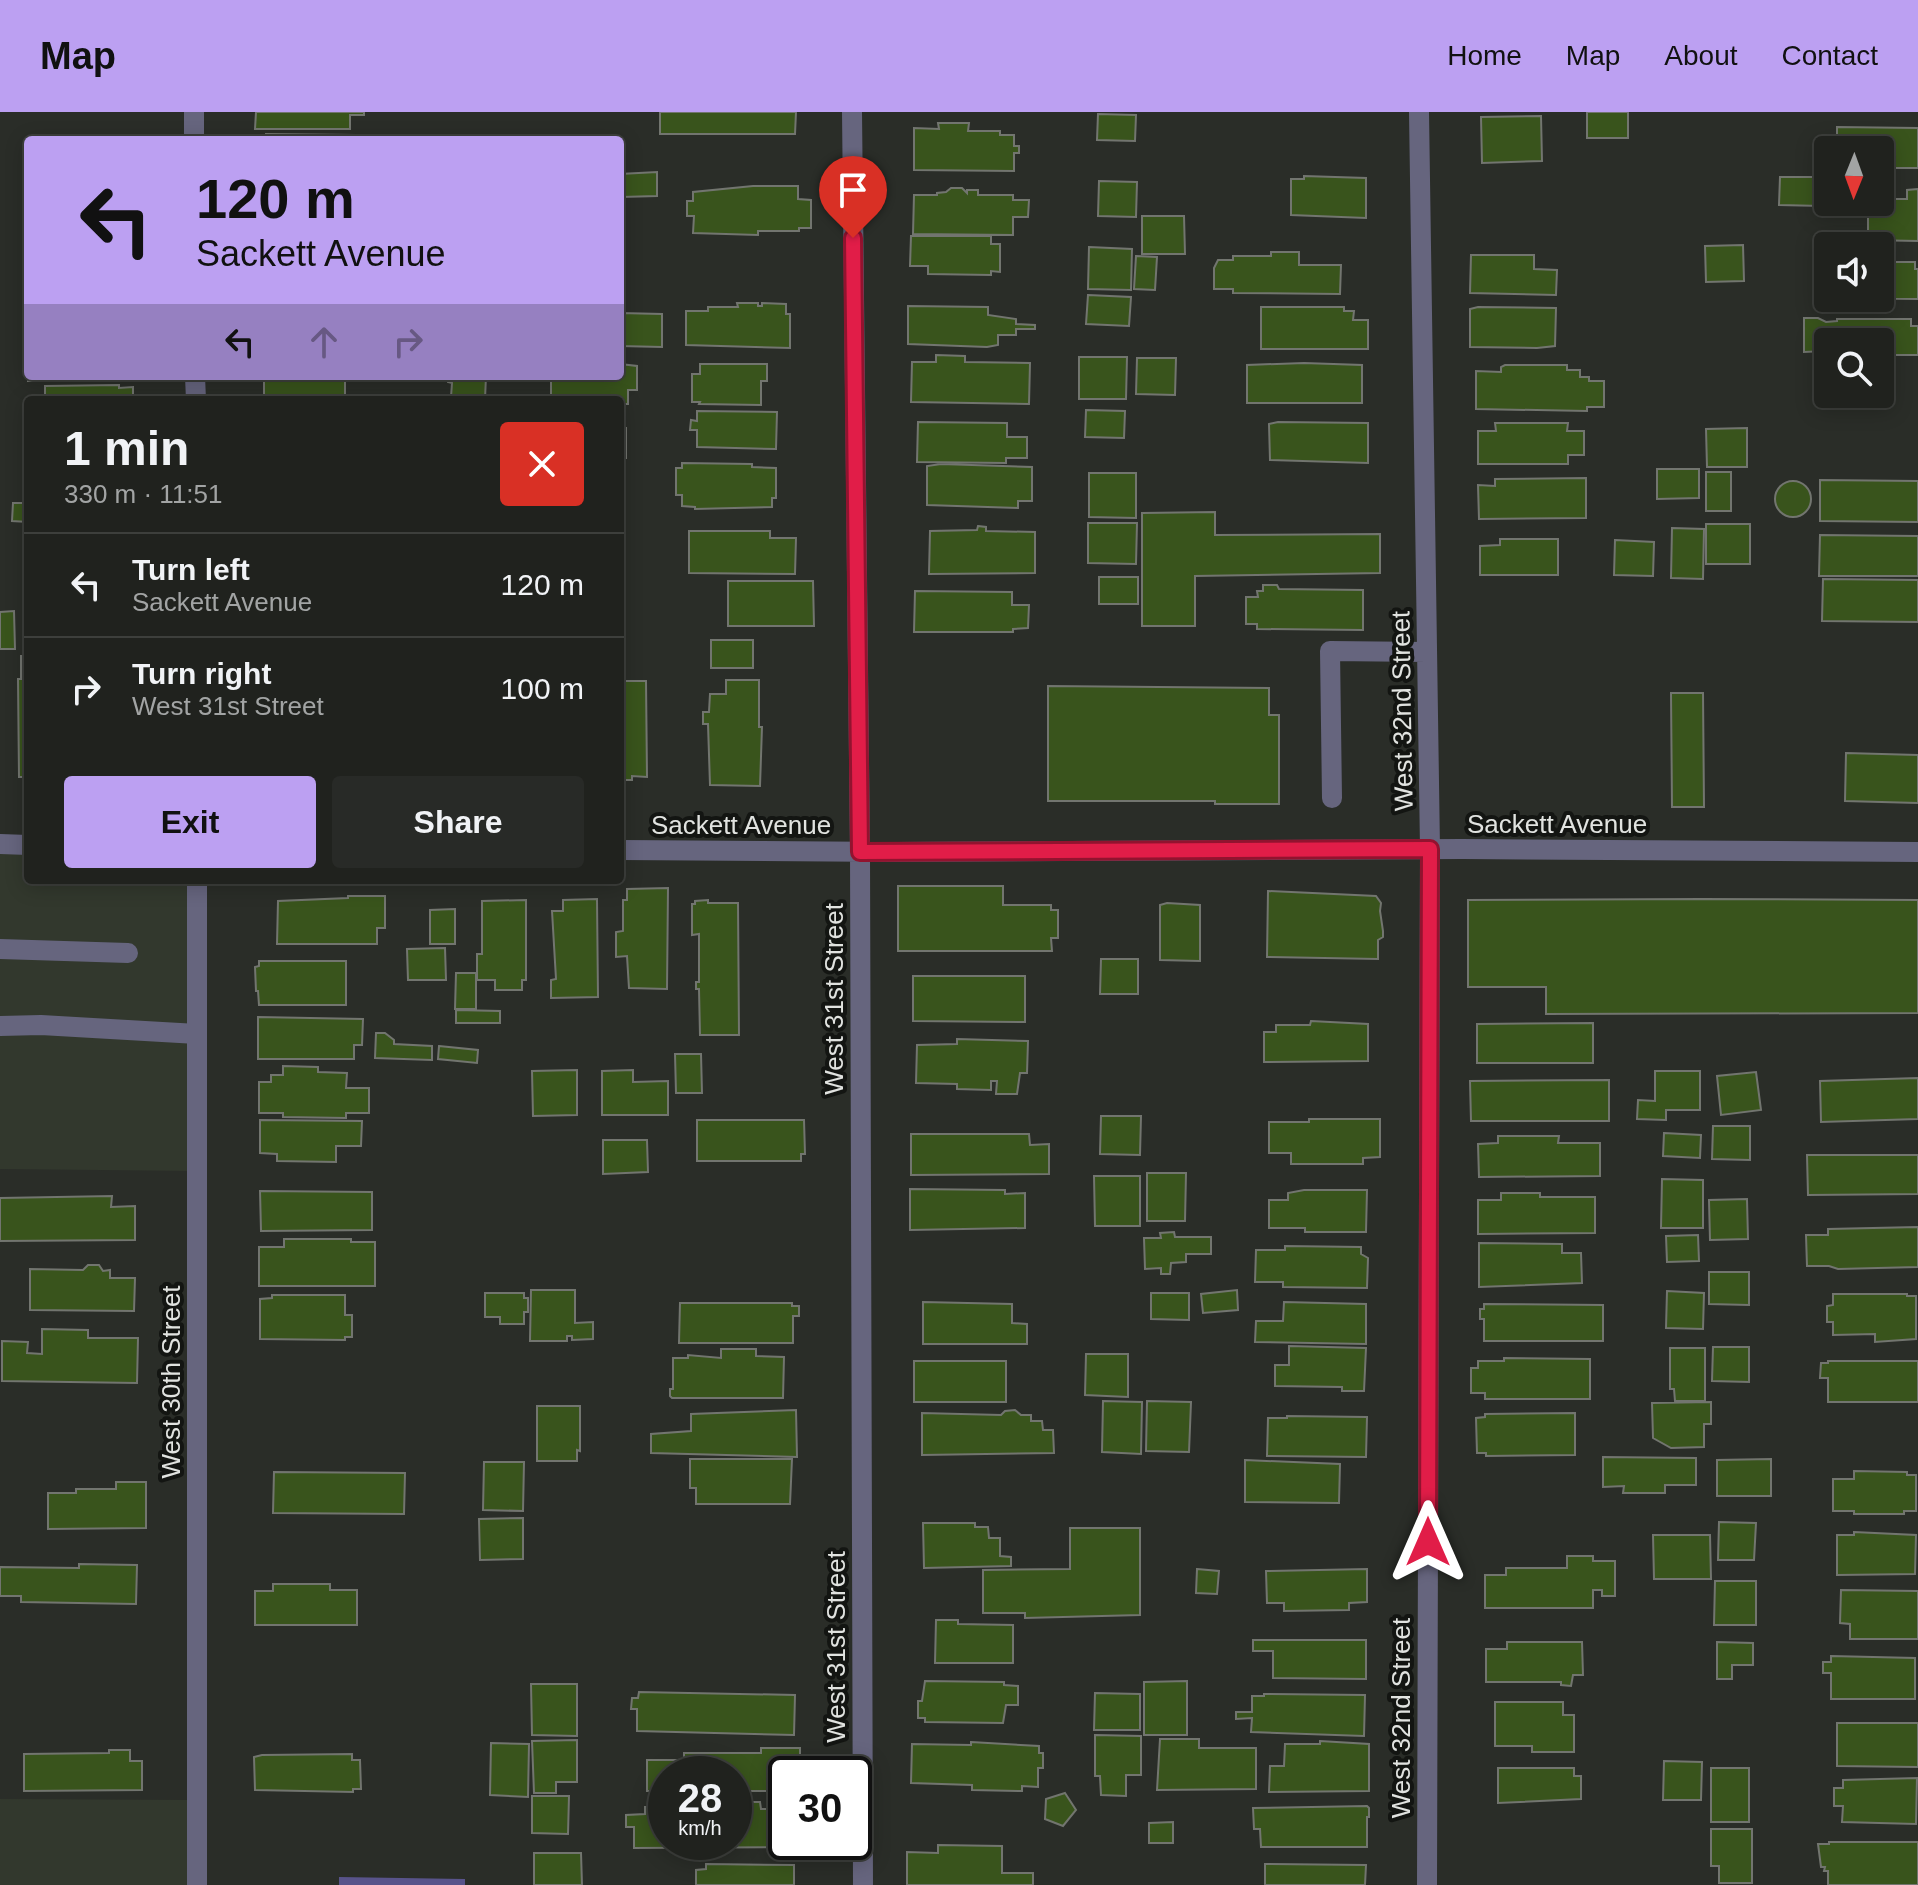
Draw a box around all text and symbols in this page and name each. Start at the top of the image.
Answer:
text: Map [40,35,116,77]
text: Home [1447,40,1522,71]
text: Map [1566,40,1620,71]
text: About [1664,40,1738,71]
text: Contact [1782,40,1878,71]
north arrow [1814,136,1894,216]
map controls [1814,136,1894,408]
pin [819,156,887,238]
text: 120 m [196,167,355,230]
icon: left [64,168,168,272]
icon: arrive [831,168,875,212]
button: sound [1814,232,1894,312]
text: Sackett Avenue [196,233,446,274]
icon: left [218,320,262,364]
icon: ahead [302,320,346,364]
icon: right [386,320,430,364]
button: search [1814,328,1894,408]
text: 1 min [64,422,189,475]
button: close [500,422,584,506]
text: 330 m · 11:51 [64,479,223,509]
text: Turn left [132,553,250,586]
icon: left [64,563,108,607]
text: 120 m [501,568,584,601]
text: Sackett Avenue [132,587,312,617]
street label: West 32nd Street [1385,610,1419,811]
text: Turn right [132,657,271,690]
icon: right [64,667,108,711]
text: 100 m [501,672,584,705]
text: West 31st Street [132,691,324,721]
button: Exit [64,776,316,868]
button: Share [332,776,584,868]
street label: Sackett Avenue [1467,809,1647,839]
street label: Sackett Avenue [651,810,831,840]
street label: West 31st Street [819,902,849,1095]
street label: West 30th Street [156,1285,186,1479]
position arrow [1386,1500,1470,1584]
street label: West 31st Street [821,1550,851,1743]
street label: West 32nd Street [1386,1617,1416,1818]
speed limit sign: 30 [768,1756,872,1860]
text: 28 [678,1776,722,1820]
text: km/h [678,1817,722,1839]

